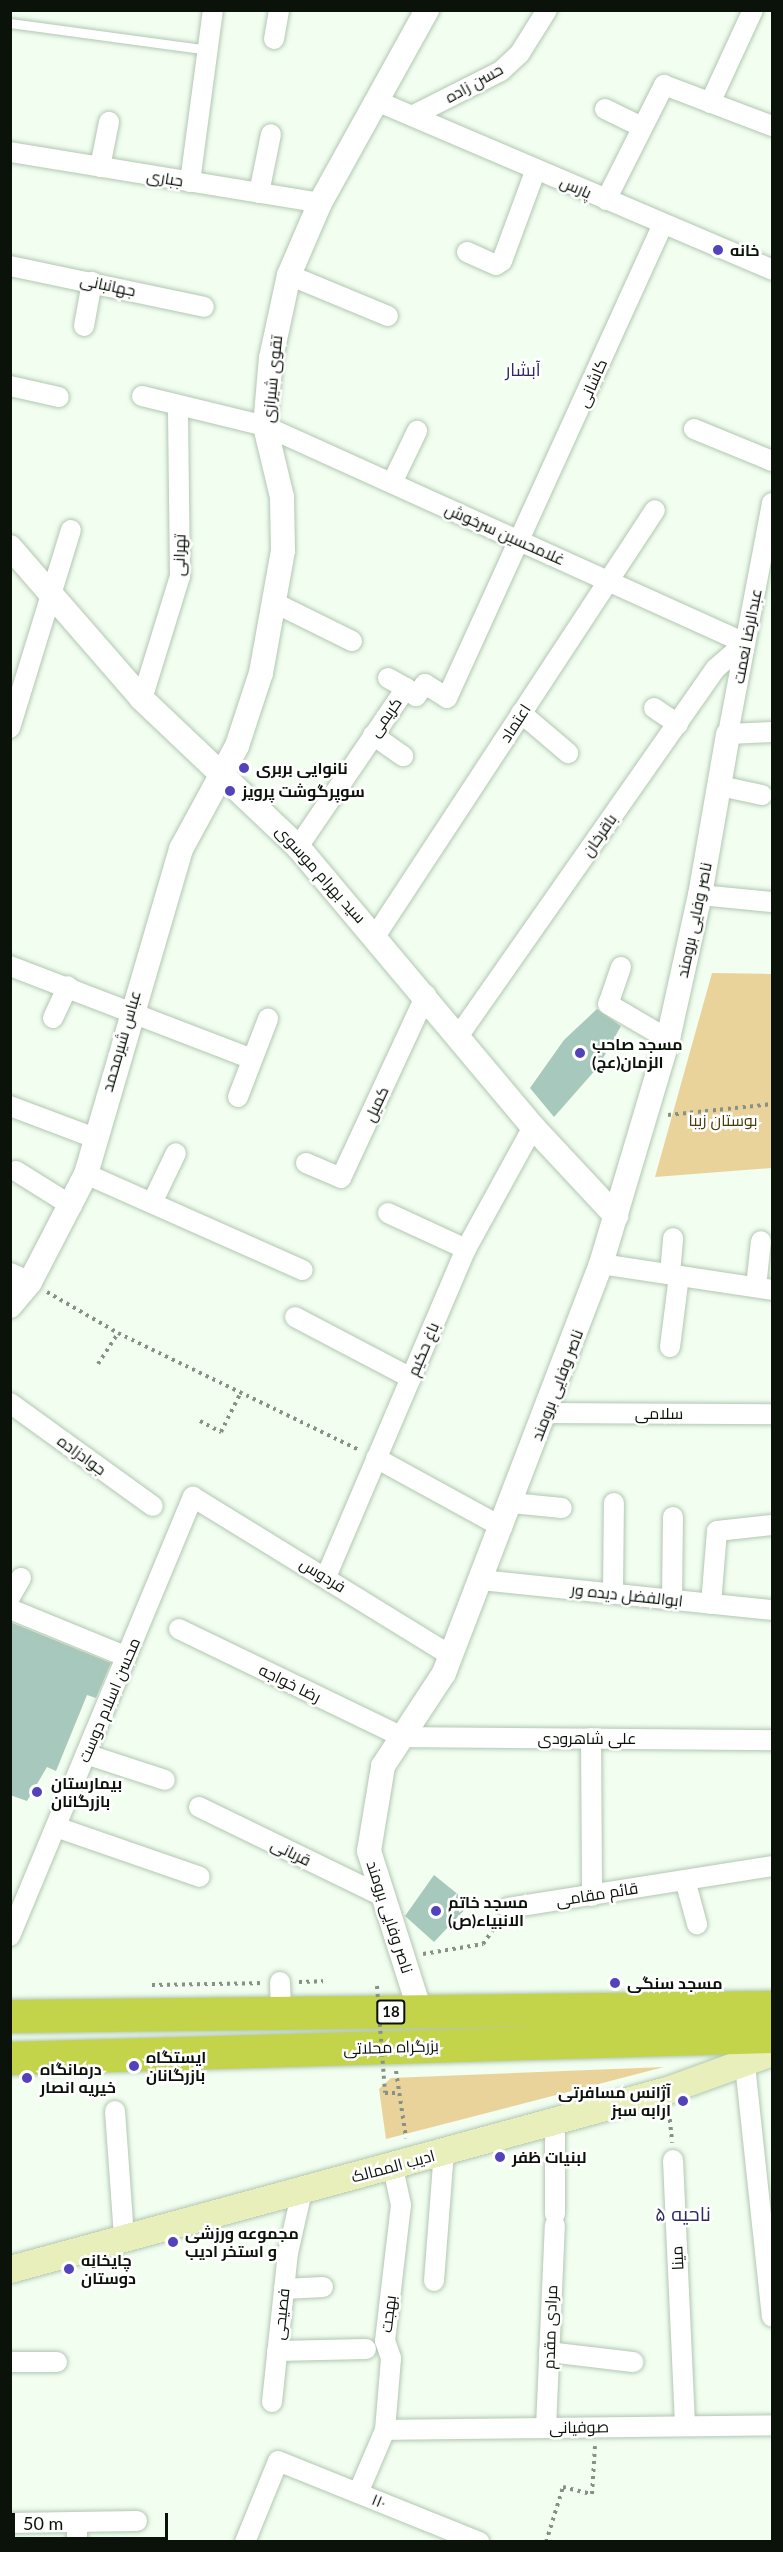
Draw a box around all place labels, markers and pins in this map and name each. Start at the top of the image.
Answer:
place label: خانه [730,240,760,260]
marker: خانه [711,243,725,257]
place label: نانوایی بربری [256,758,348,778]
marker: نانوایی بربری [237,761,251,775]
place label: سوپرگوشت پرویز [242,781,365,801]
marker: سوپرگوشت پرویز [223,784,237,798]
place label: مسجد صاحب الزمان(عج) [592,1034,683,1072]
marker: مسجد صاحب الزمان(عج) [573,1046,587,1060]
place label: بیمارستان بازرگانان [51,1773,122,1811]
marker: بیمارستان بازرگانان [28,1783,46,1801]
place label: مسجد خاتم الانبیاء(ص) [448,1892,528,1930]
marker: مسجد خاتم الانبیاء(ص) [429,1904,443,1918]
place label: مسجد سنگی [627,1973,723,1993]
marker: مسجد سنگی [608,1976,622,1990]
place label: ایستگاه بازرگانان [146,2047,206,2085]
place label: درمانگاه خیریه انصار [40,2059,116,2097]
marker: ایستگاه بازرگانان [127,2059,141,2073]
marker: درمانگاه خیریه انصار [18,2069,36,2087]
place label: آژانس مسافرتی ارابه سبز [558,2082,671,2120]
marker: آژانس مسافرتی ارابه سبز [676,2094,690,2108]
place label: لبنیات ظفر [512,2147,586,2167]
marker: لبنیات ظفر [493,2150,507,2164]
place label: مجموعه ورزشی و استخر ادیب [185,2223,299,2261]
marker: مجموعه ورزشی و استخر ادیب [166,2235,180,2249]
place label: چایخانِه دوستان [81,2250,136,2288]
marker: چایخانِه دوستان [62,2262,76,2276]

